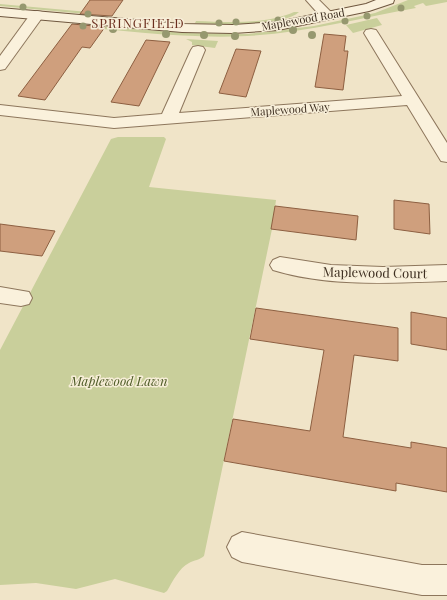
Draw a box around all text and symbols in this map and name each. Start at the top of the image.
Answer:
street label: Maplewood Road [260,4,347,34]
district label: SPRINGFIELD [91,14,185,31]
street label: Maplewood Way [250,99,331,119]
street label: Maplewood Court [323,263,428,281]
park label: Maplewood Lawn [70,372,167,389]

